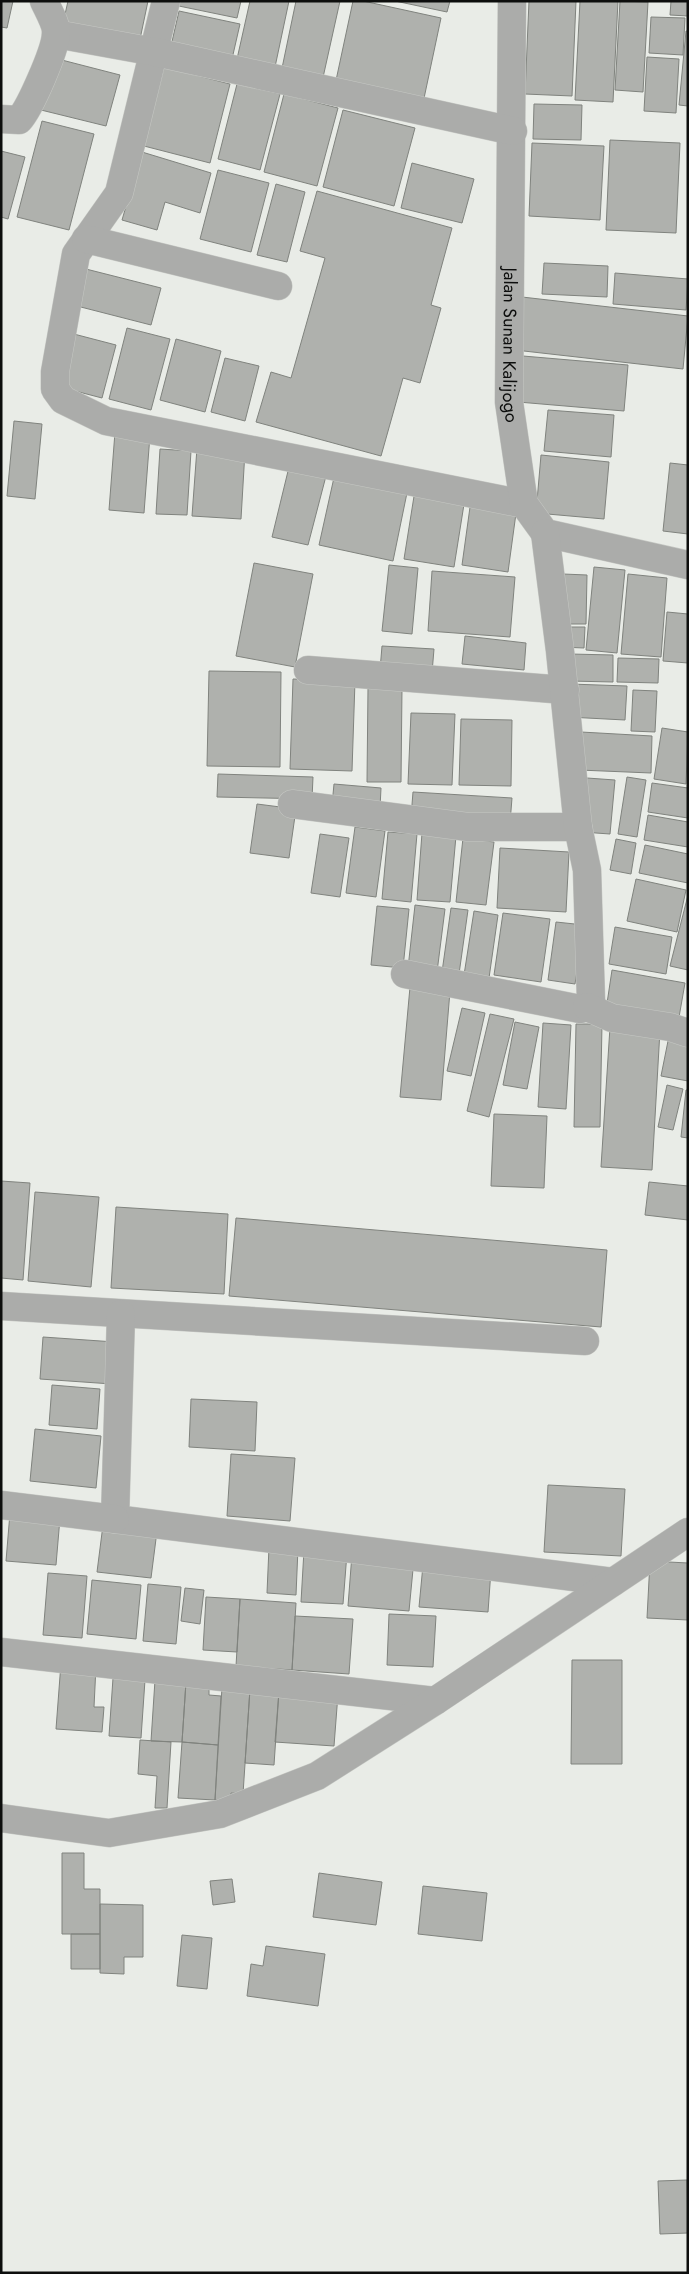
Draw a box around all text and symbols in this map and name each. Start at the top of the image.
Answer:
street label: Jalan Sunan Kalijogo [496,265,525,424]

